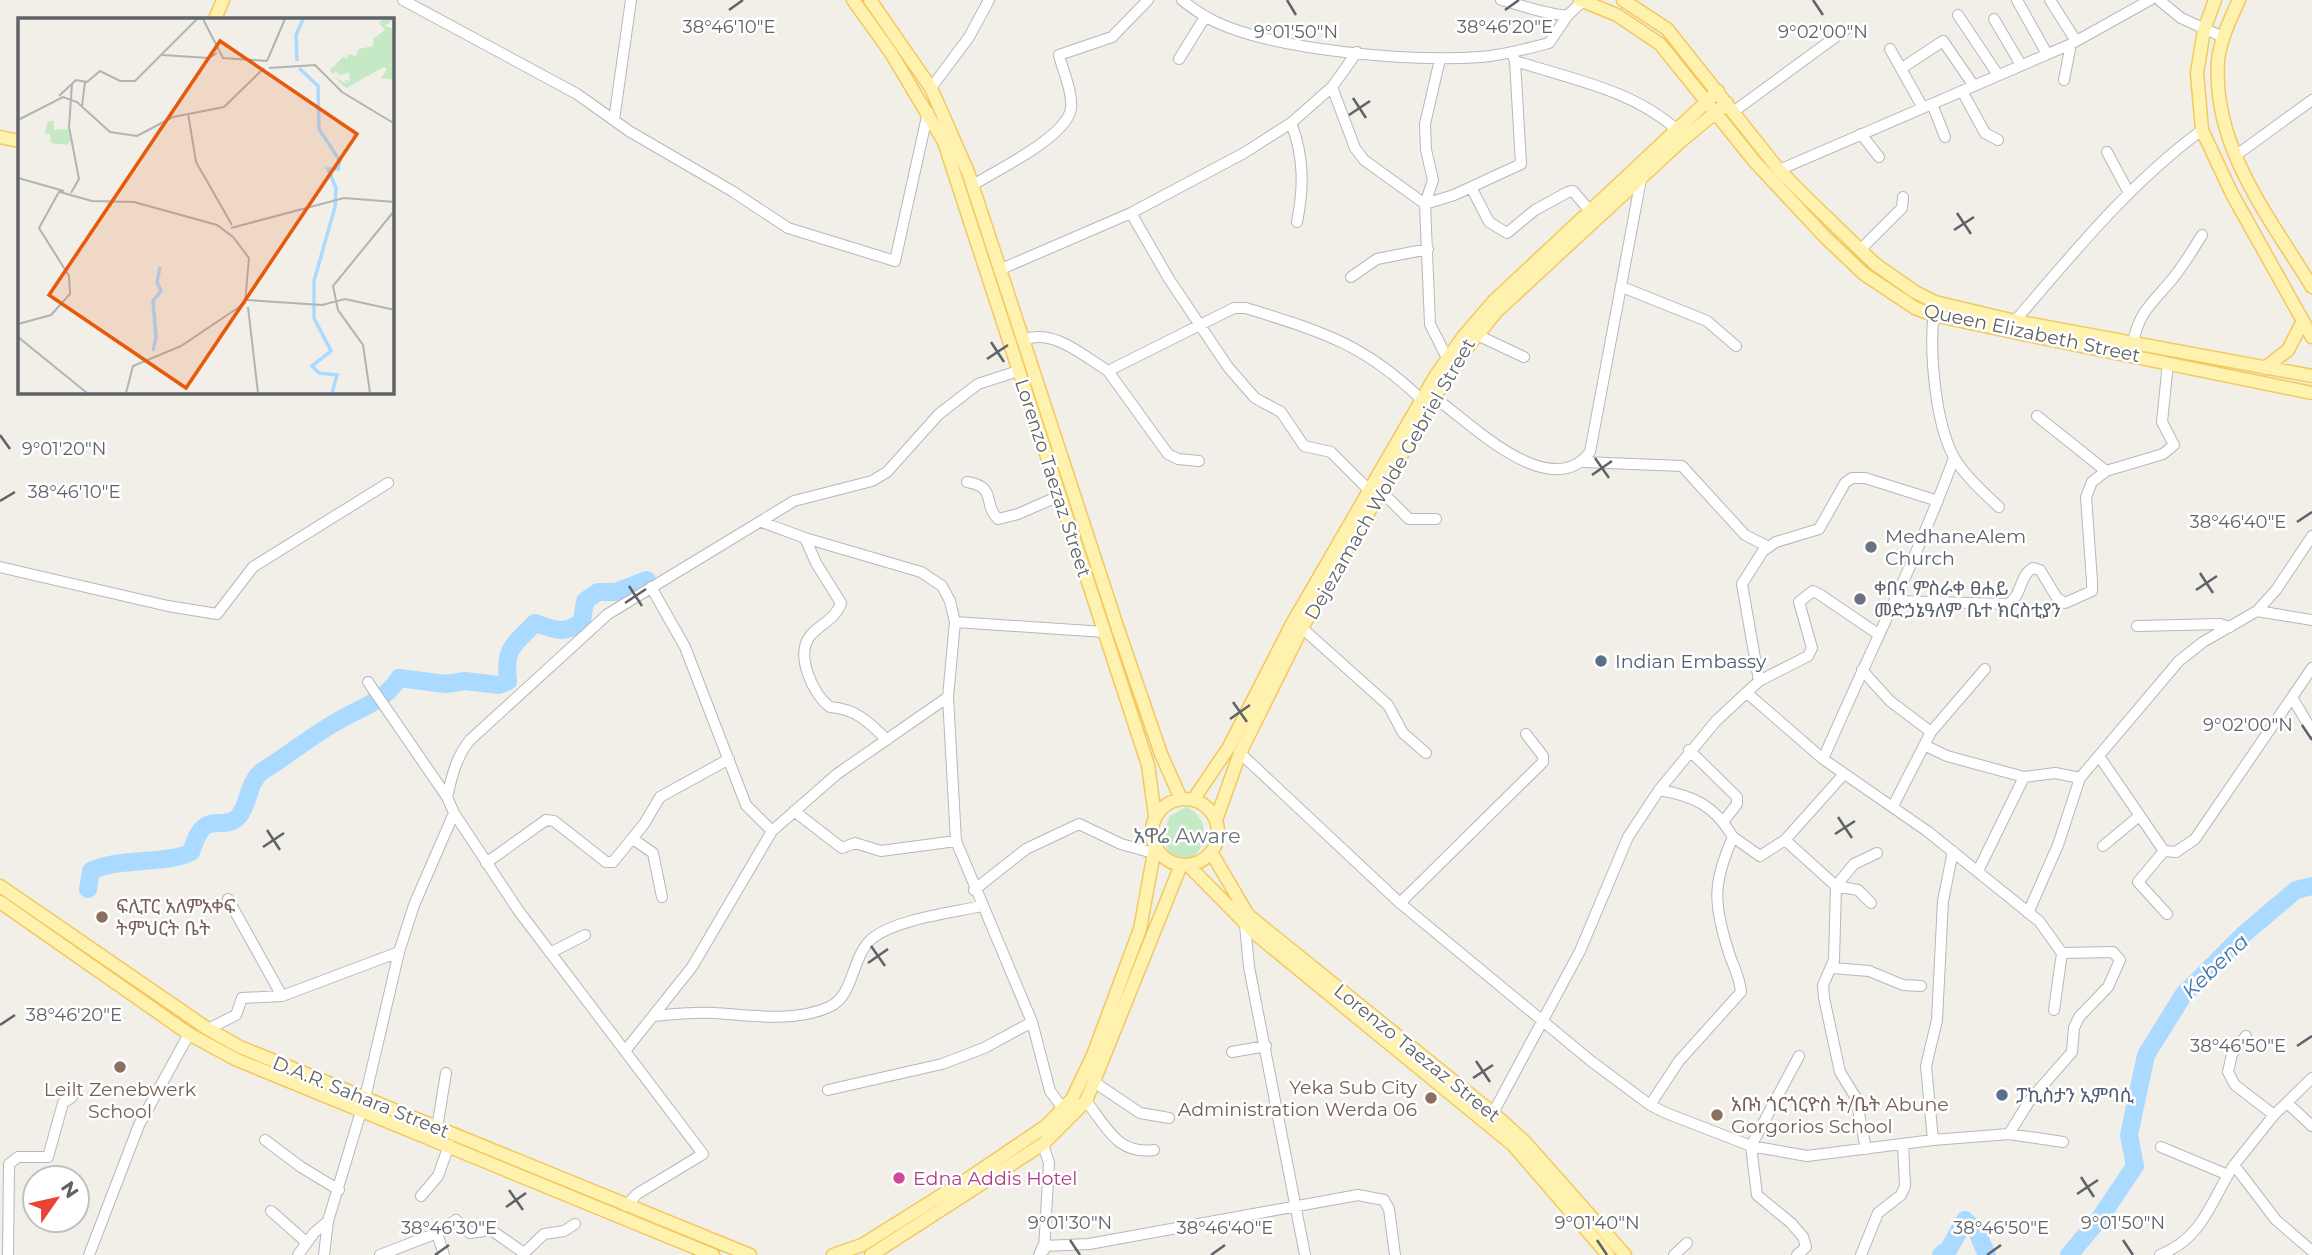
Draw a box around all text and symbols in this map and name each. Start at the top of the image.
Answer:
text: 38°46'10"E [683,16,775,38]
text: 38°46'20"E [1457,16,1553,38]
inset map [18,18,394,394]
text: 9°01'50"N [1254,21,1338,43]
text: 9°02'00"N [1778,21,1868,43]
street label: Queen Elizabeth Street [1922,299,2143,367]
street label: Dejezamach Wolde Gebriel Street [1300,334,1480,624]
street label: Lorenzo Taezaz Street [1010,376,1096,580]
text: 9°01'20"N [22,438,106,460]
text: 38°46'10"E [28,481,120,503]
text: 38°46'40"E [2190,511,2286,533]
place label: MedhaneAlem Church [1885,525,2026,570]
marker: MedhaneAlem Church [1863,539,1879,555]
place label: ቀበና ምስራቀ ፀሐይ መድኃኔዓለም ቤተ ክርስቲያን [1874,577,2061,622]
marker: ቀበና ምስራቀ ፀሐይ መድኃኔዓለም ቤተ ክርስቲያን [1852,591,1868,607]
place label: Indian Embassy [1615,650,1767,673]
marker: Indian Embassy [1593,653,1609,669]
text: 9°02'00"N [2203,714,2293,736]
district label: አዋሬ Aware [1133,823,1241,848]
place label: ፍሊፐር አለምአቀፍ ትምህርት ቤት [116,895,236,940]
marker: ፍሊፐር አለምአቀፍ ትምህርት ቤት [94,909,110,925]
water label: Kebena [2177,928,2253,1004]
street label: Lorenzo Taezaz Street [1329,979,1505,1127]
text: 38°46'20"E [26,1004,122,1026]
text: 38°46'50"E [2190,1035,2286,1057]
street label: D.A.R. Sahara Street [269,1051,453,1143]
marker: Leilt Zenebwerk School [112,1059,128,1075]
place label: Yeka Sub City Administration Werda 06 [1178,1076,1418,1121]
place label: Leilt Zenebwerk School [44,1078,197,1123]
place label: ፓኪስታን ኢምባሲ [2016,1084,2134,1107]
marker: ፓኪስታን ኢምባሲ [1994,1087,2010,1103]
marker: Yeka Sub City Administration Werda 06 [1423,1090,1439,1106]
place label: አቡነ ጎርጎርዮስ ት/ቤት Abune Gorgorios School [1731,1093,1949,1138]
marker: አቡነ ጎርጎርዮስ ት/ቤት Abune Gorgorios School [1709,1107,1725,1123]
north arrow [21,1164,91,1234]
place label: Edna Addis Hotel [913,1167,1077,1190]
marker: Edna Addis Hotel [891,1170,907,1186]
text: N [56,1177,84,1203]
text: 9°01'30"N [1028,1212,1112,1234]
text: 9°01'40"N [1554,1212,1640,1234]
text: 9°01'50"N [2081,1212,2165,1234]
text: 38°46'30"E [401,1217,497,1239]
text: 38°46'40"E [1177,1217,1273,1239]
text: 38°46'50"E [1953,1217,2049,1239]

